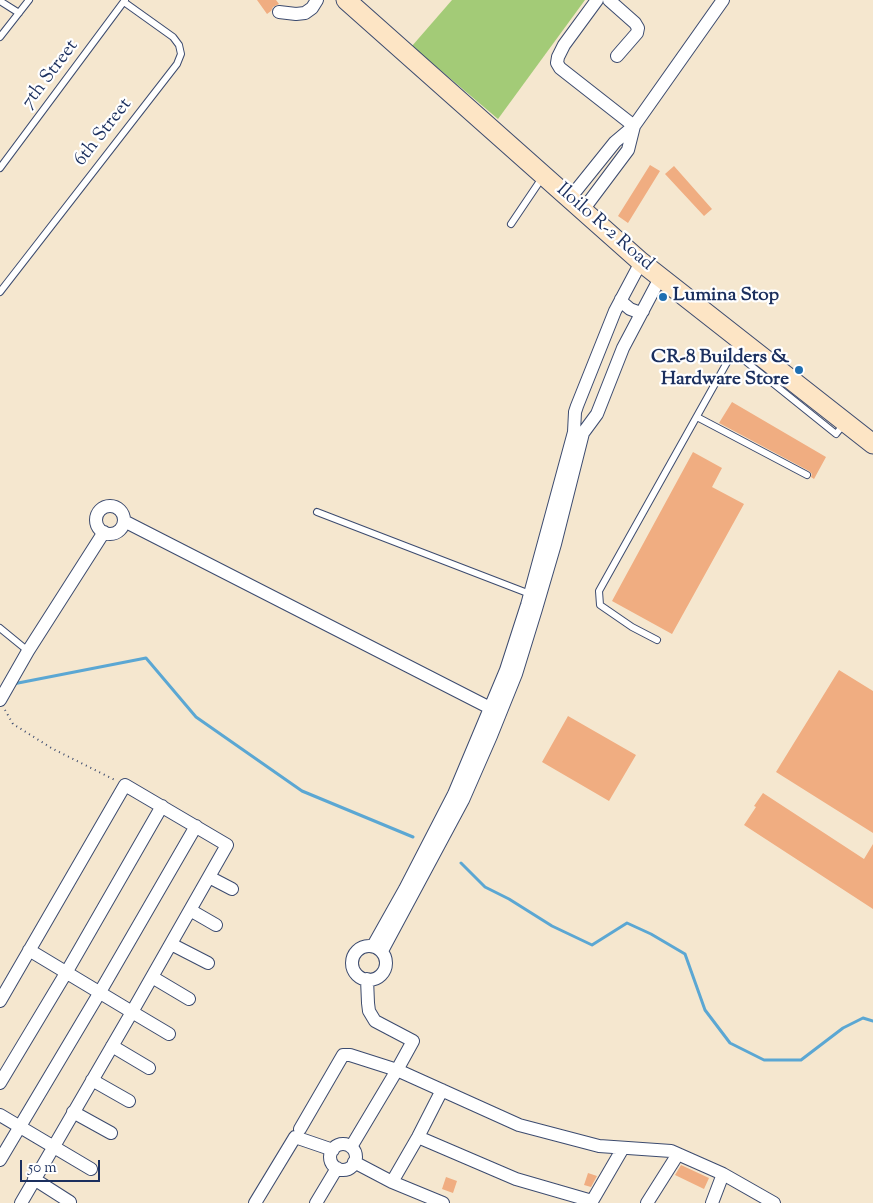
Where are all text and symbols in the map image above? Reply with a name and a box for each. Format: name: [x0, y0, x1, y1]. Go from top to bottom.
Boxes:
street label: 7th Street: [18, 36, 84, 114]
street label: 6th Street: [70, 94, 138, 172]
street label: Iloilo R-2 Road: [551, 179, 657, 277]
place label: Lumina Stop: [673, 286, 779, 308]
marker: Lumina Stop: [657, 291, 669, 303]
place label: CR-8 Builders & Hardware Store: [651, 348, 789, 392]
marker: CR-8 Builders & Hardware Store: [793, 364, 805, 376]
scale bar: [22, 1150, 102, 1182]
text: 50 m: [28, 1158, 57, 1179]

